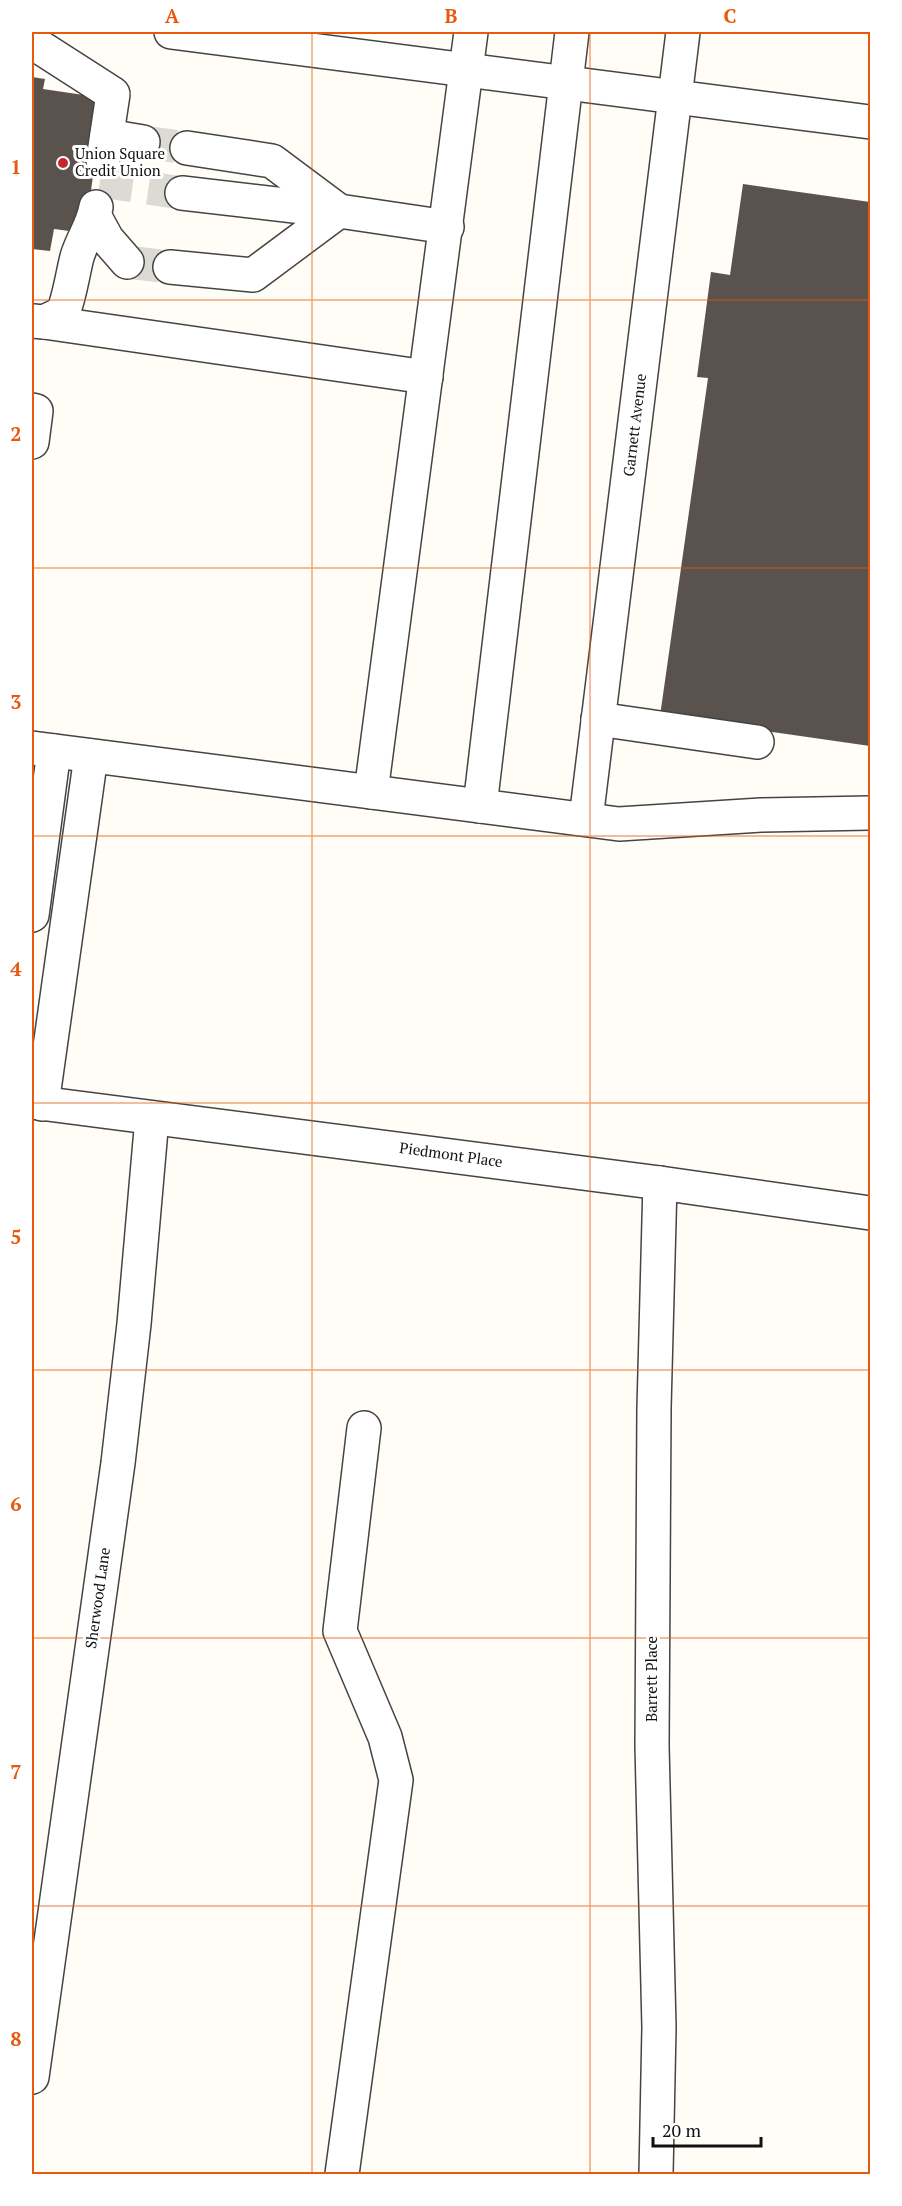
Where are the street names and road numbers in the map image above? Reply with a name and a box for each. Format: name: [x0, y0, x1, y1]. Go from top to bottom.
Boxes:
street label: Garnett Avenue: [618, 372, 650, 478]
street label: Piedmont Place: [398, 1137, 504, 1171]
street label: Sherwood Lane: [80, 1546, 114, 1650]
street label: Barrett Place: [641, 1636, 661, 1722]

